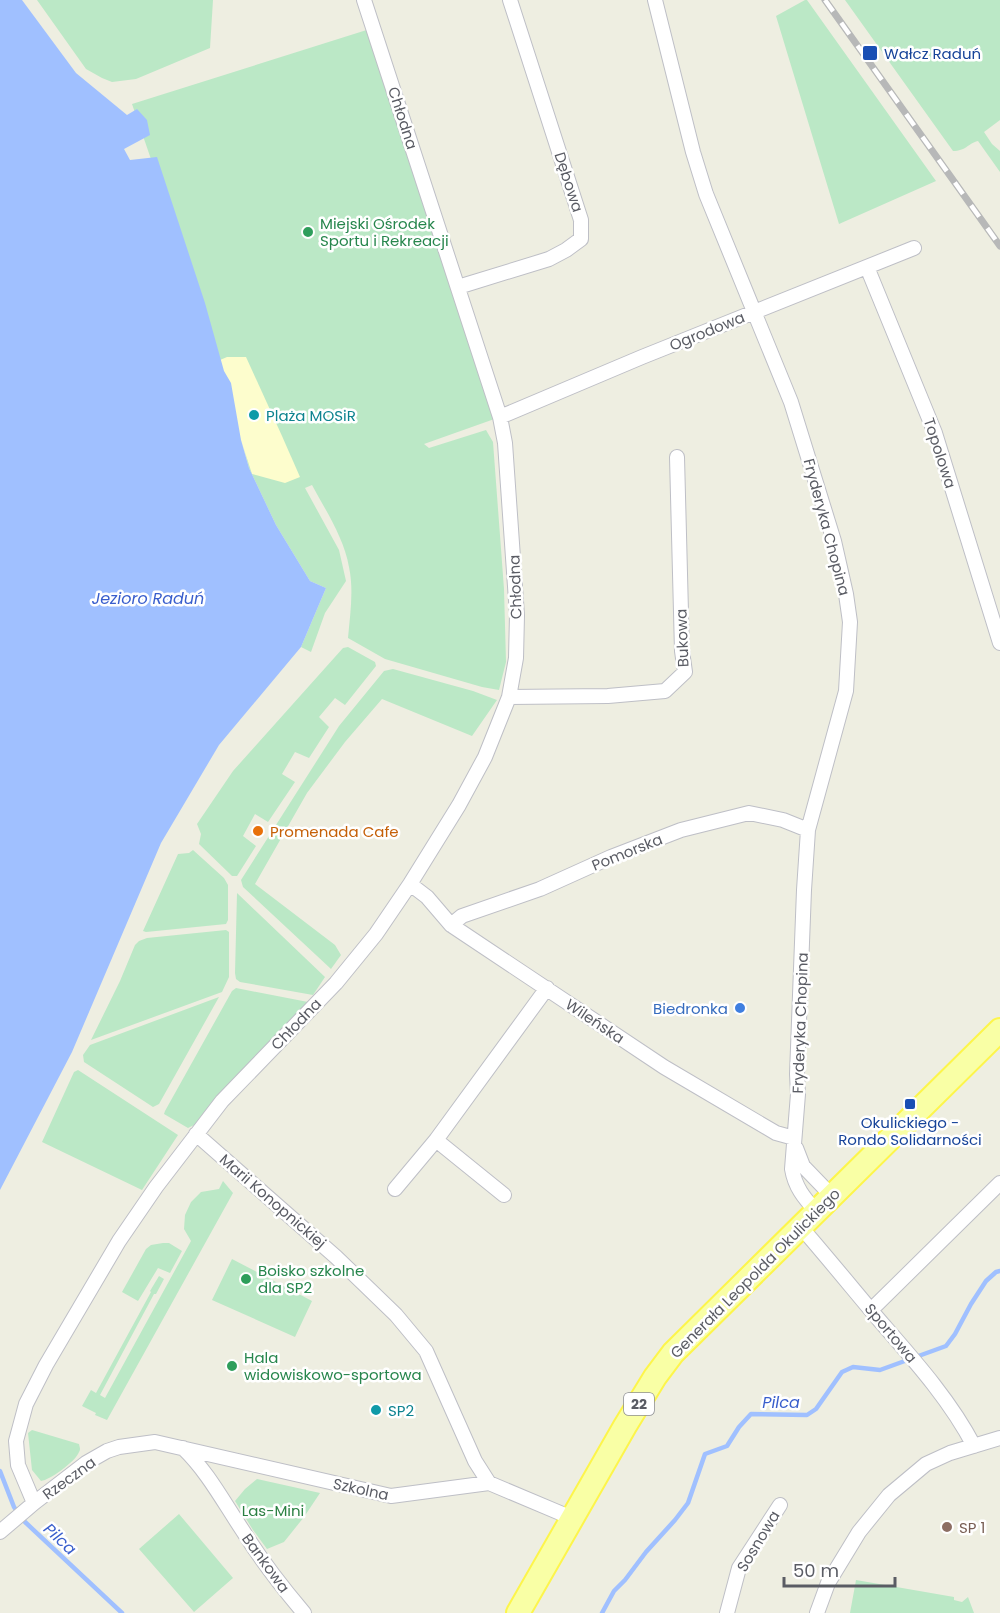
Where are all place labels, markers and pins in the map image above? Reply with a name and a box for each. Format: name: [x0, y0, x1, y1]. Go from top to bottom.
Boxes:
place label: Wałcz Raduń: [884, 43, 981, 64]
marker: Wałcz Raduń: [861, 44, 879, 62]
place label: Miejski Ośrodek Sportu i Rekreacji: [320, 213, 449, 251]
marker: Miejski Ośrodek Sportu i Rekreacji: [301, 225, 315, 239]
place label: Plaża MOSiR: [266, 405, 356, 426]
marker: Plaża MOSiR: [247, 408, 261, 422]
place label: Promenada Cafe: [270, 821, 399, 842]
marker: Promenada Cafe: [251, 824, 265, 838]
place label: Biedronka: [653, 998, 728, 1019]
marker: Biedronka: [733, 1001, 747, 1015]
marker: Okulickiego - Rondo Solidarności: [903, 1097, 917, 1111]
place label: Okulickiego - Rondo Solidarności: [838, 1112, 982, 1150]
place label: Boisko szkolne dla SP2: [258, 1260, 364, 1298]
marker: Boisko szkolne dla SP2: [239, 1272, 253, 1286]
place label: Hala widowiskowo-sportowa: [244, 1347, 422, 1385]
marker: Hala widowiskowo-sportowa: [225, 1359, 239, 1373]
place label: SP2: [388, 1400, 414, 1421]
marker: SP2: [369, 1403, 383, 1417]
place label: SP 1: [959, 1517, 985, 1538]
marker: SP 1: [940, 1520, 954, 1534]

